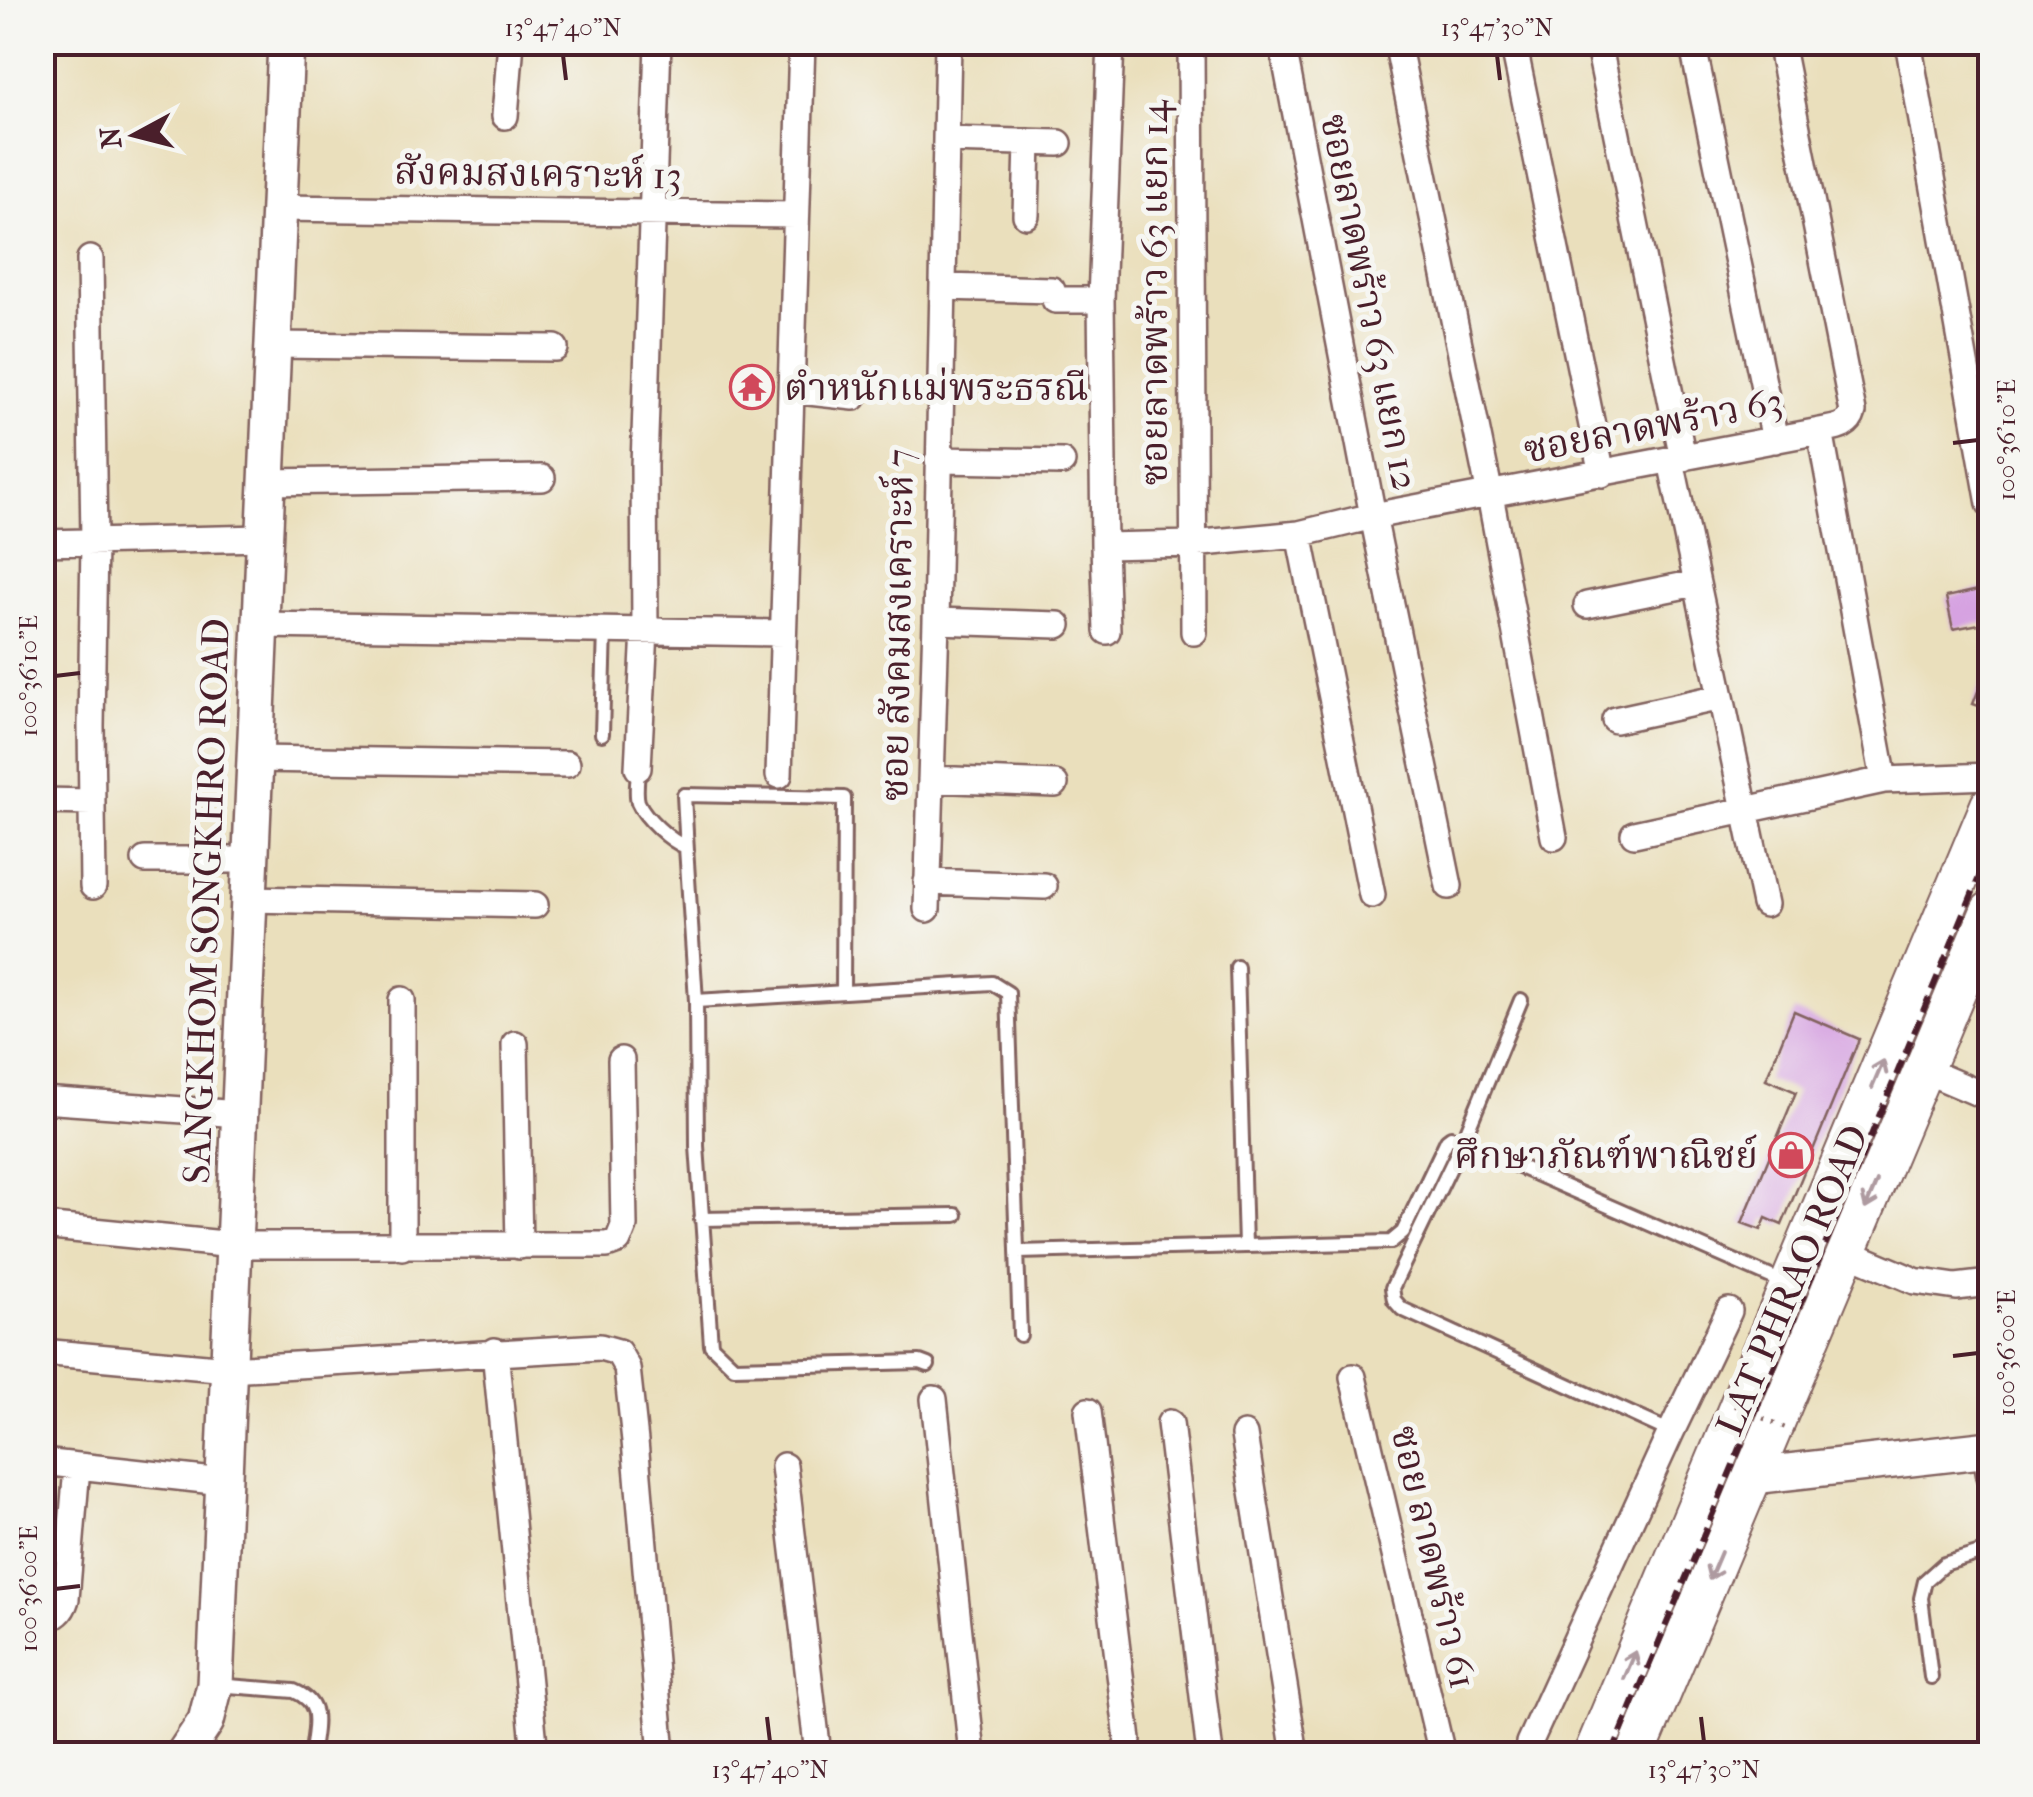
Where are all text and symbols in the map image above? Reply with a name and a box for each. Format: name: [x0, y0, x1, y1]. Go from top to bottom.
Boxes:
text: 13°47'40"N: [504, 13, 622, 42]
text: 13°47'30"N: [1441, 13, 1553, 42]
north arrow: [85, 85, 185, 185]
street label: ซอยลาดพร้าว 63 แยก 14: [1132, 99, 1177, 486]
street label: ซอยลาดพร้าว 63 แยก 12: [1311, 110, 1428, 494]
text: N: [93, 125, 128, 151]
street label: สังคมสงเคราะห์ 13: [394, 148, 682, 199]
temple icon: ตำหนักแม่พระธรณี: [729, 364, 775, 410]
place label: ตำหนักแม่พระธรณี: [784, 365, 1089, 410]
street label: ซอยลาดพร้าว 63: [1520, 378, 1786, 473]
text: 100°36'10"E: [1992, 379, 2021, 501]
street label: ซอย สังคมสงเคราะห์ 7: [872, 448, 923, 802]
text: 100°36'10"E: [14, 615, 43, 737]
street label: SANGKHOM SONGKHRO ROAD: [174, 618, 239, 1184]
one-way arrow: [1870, 1060, 1888, 1090]
street label: LAT PHRAO ROAD: [1707, 1118, 1878, 1442]
shop icon: ศึกษาภัณฑ์พาณิชย์: [1768, 1132, 1814, 1178]
place label: ศึกษาภัณฑ์พาณิชย์: [1454, 1133, 1758, 1178]
one-way arrow: [1861, 1179, 1879, 1210]
text: 100°36'00"E: [1992, 1289, 2021, 1417]
street label: ซอย ลาดพร้าว 61: [1381, 1421, 1486, 1693]
text: 100°36'00"E: [14, 1525, 43, 1653]
one-way arrow: [1705, 1551, 1723, 1581]
one-way arrow: [1623, 1650, 1641, 1681]
text: 13°47'40"N: [711, 1755, 829, 1784]
text: 13°47'30"N: [1648, 1755, 1760, 1784]

